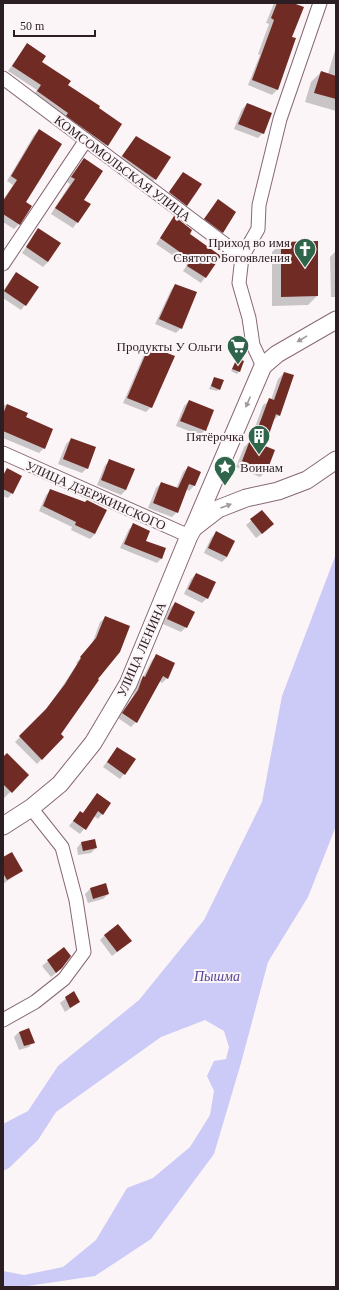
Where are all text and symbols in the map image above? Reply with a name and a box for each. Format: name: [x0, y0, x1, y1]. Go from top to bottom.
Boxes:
scale bar: [14, 12, 95, 38]
text: 50 m: [20, 19, 45, 33]
street label: КОМСОМОЛЬСКАЯ УЛИЦА: [52, 112, 194, 225]
place label: Приход во имя Святого Богоявления: [173, 235, 290, 265]
church icon: Приход во имя Святого Богоявления: [292, 236, 318, 269]
supermarket icon: Продукты У Ольги: [225, 333, 251, 366]
one-way arrow: [297, 335, 307, 343]
place label: Продукты У Ольги: [117, 339, 222, 354]
one-way arrow: [244, 396, 250, 408]
building icon: Пятёрочка: [246, 423, 272, 456]
place label: Пятёрочка: [186, 429, 244, 444]
place icon: Воинам: [212, 454, 238, 487]
street label: УЛИЦА ДЗЕРЖИНСКОГО: [23, 458, 168, 533]
place label: Воинам: [240, 460, 283, 475]
one-way arrow: [221, 502, 233, 508]
street label: УЛИЦА ЛЕНИНА: [114, 599, 169, 699]
water label: Пышма: [193, 969, 240, 984]

